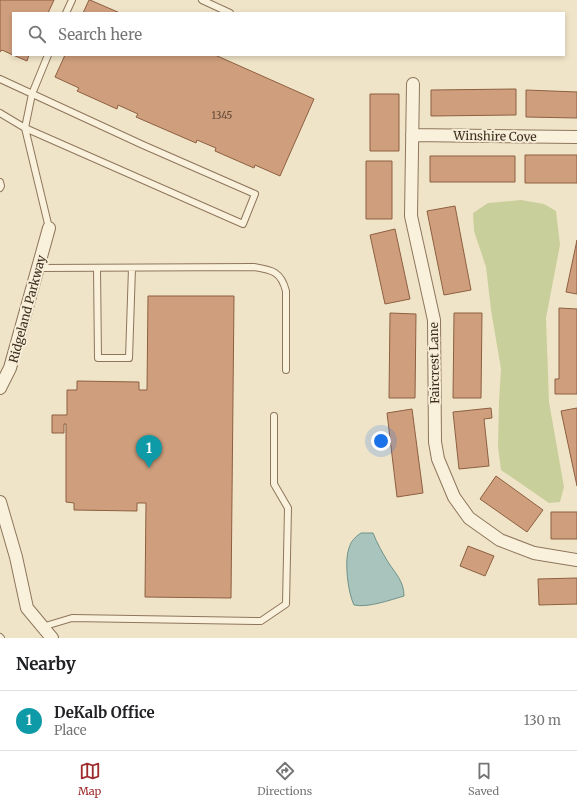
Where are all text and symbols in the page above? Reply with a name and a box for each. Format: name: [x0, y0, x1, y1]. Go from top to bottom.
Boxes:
search box: [12, 12, 565, 56]
icon: search: [26, 23, 48, 45]
text: Search here: [58, 25, 142, 44]
house number: 1345: [212, 109, 233, 122]
street label: Winshire Cove: [452, 128, 537, 144]
street label: Ridgeland Parkway: [5, 253, 49, 365]
street label: Faircrest Lane: [426, 322, 442, 404]
your location: [371, 431, 391, 451]
pin: 1: [136, 435, 162, 468]
text: Nearby: [16, 653, 76, 675]
text: DeKalb Office: [54, 703, 155, 722]
text: 1: [26, 712, 32, 729]
text: 130 m: [524, 712, 561, 729]
text: Place: [54, 722, 87, 739]
tab: Map: [78, 760, 101, 798]
tab: Directions: [257, 760, 312, 798]
tab: Saved: [468, 760, 499, 798]

